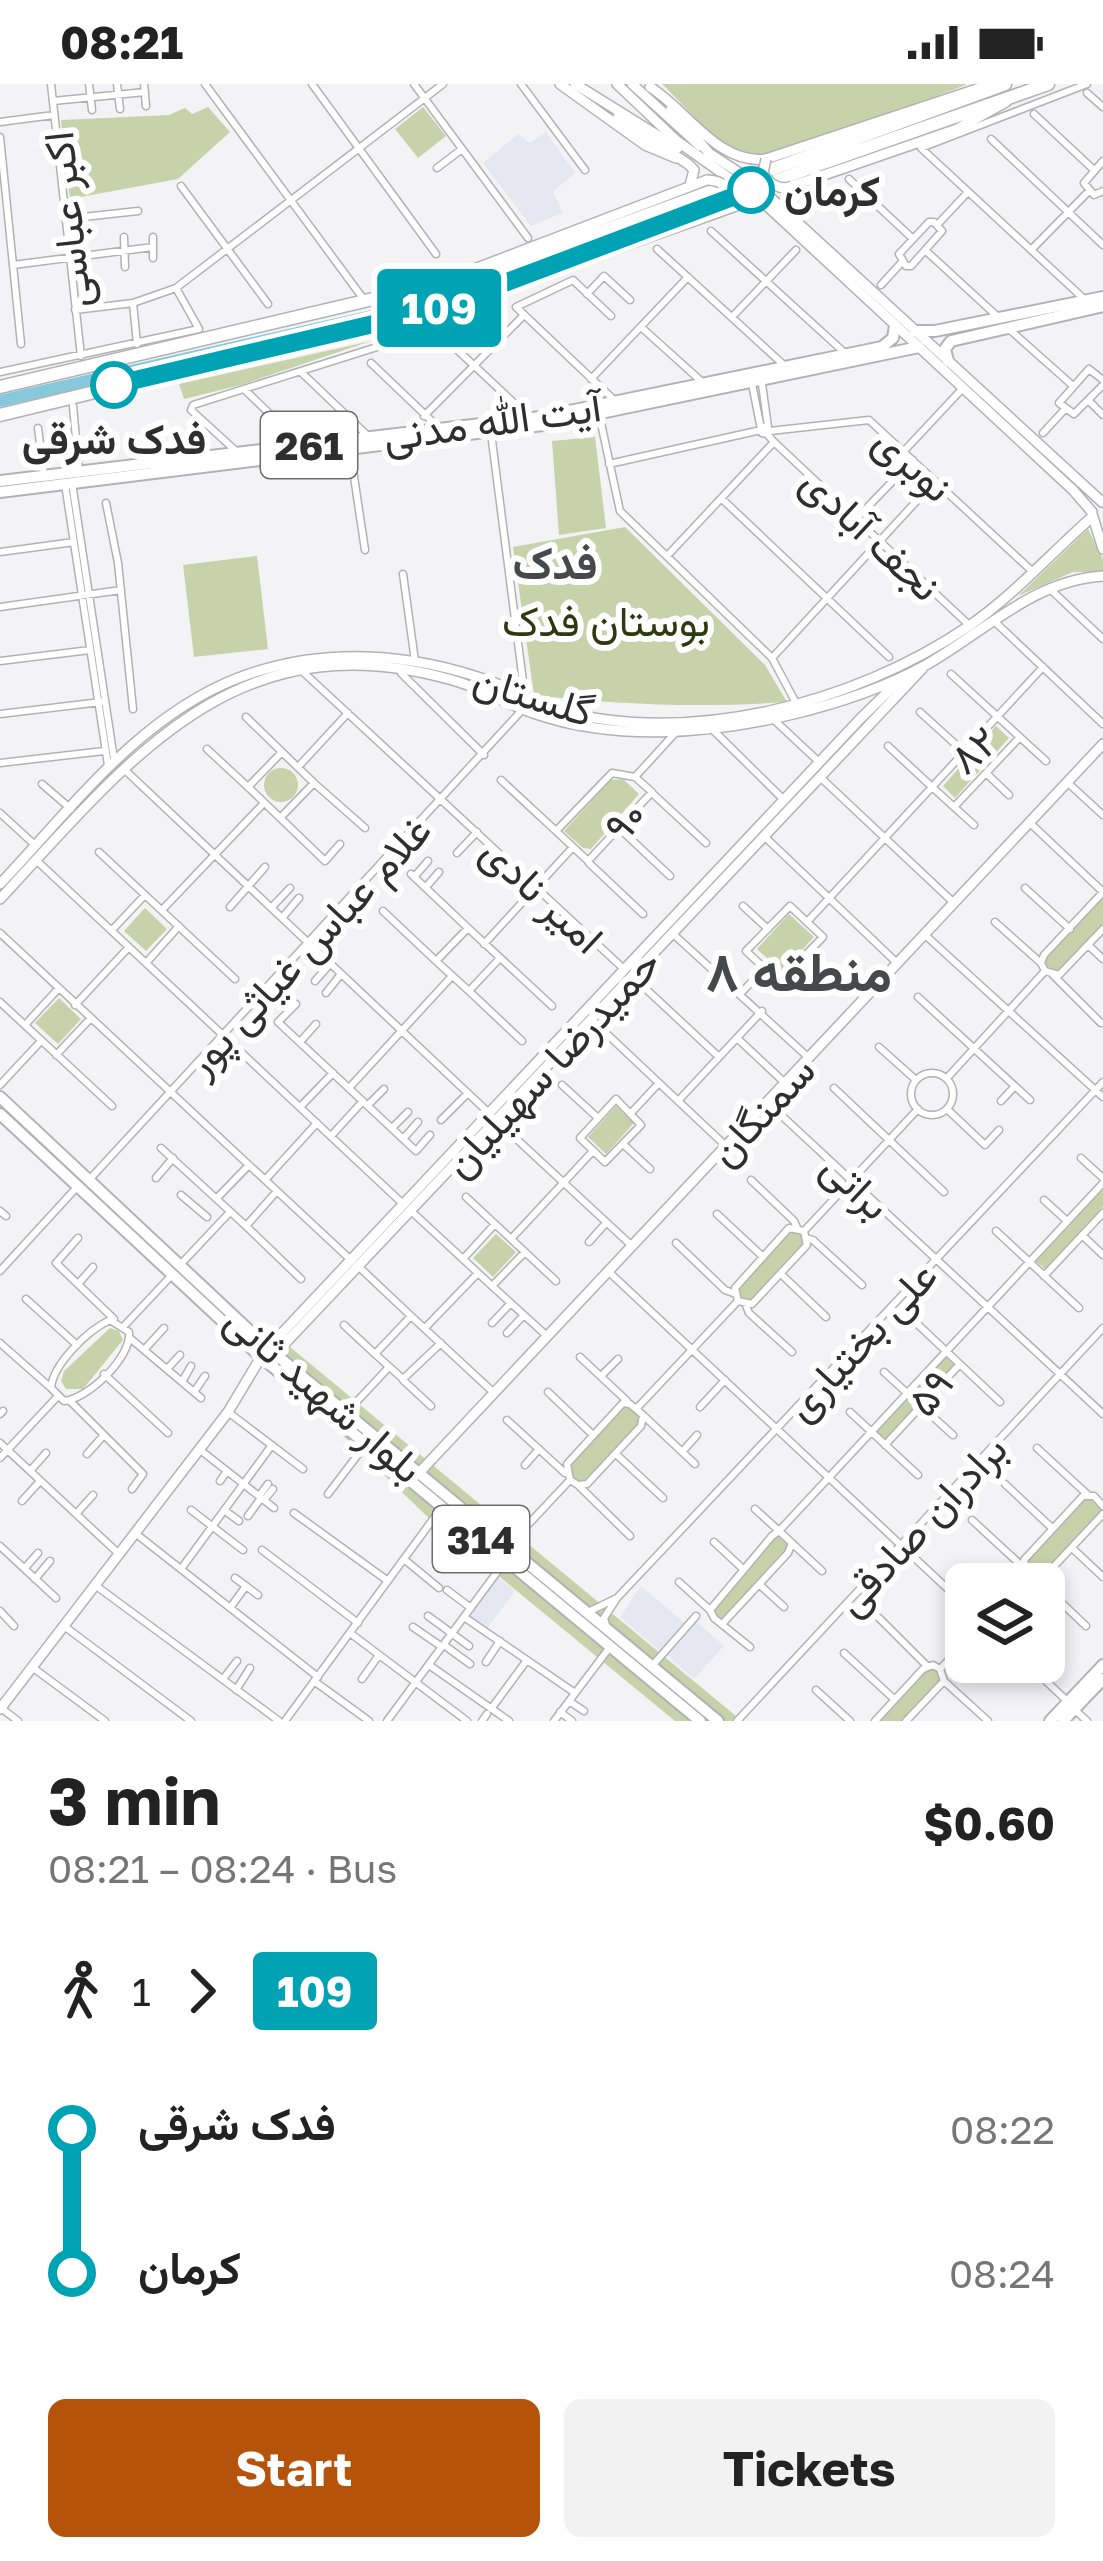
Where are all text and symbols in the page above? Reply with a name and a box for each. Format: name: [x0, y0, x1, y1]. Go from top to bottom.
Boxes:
text: 08:21: [60, 15, 183, 69]
street label: اکبر عباسی: [32, 129, 103, 311]
place label: کرمان: [784, 165, 880, 218]
marker: کرمان: [729, 168, 773, 212]
line badge: 109: [370, 269, 508, 347]
text: 109: [401, 283, 477, 333]
marker: فدک شرقی: [92, 363, 136, 407]
street label: آیت الله مدنی: [380, 380, 608, 462]
road number: 261: [261, 412, 357, 478]
place label: فدک شرقی: [22, 413, 206, 466]
street label: نوبری: [862, 415, 964, 514]
street label: نجف آبادی: [790, 456, 952, 612]
district label: فدک: [512, 535, 598, 589]
park label: بوستان فدک: [502, 595, 710, 647]
street label: گلستان: [468, 652, 600, 736]
street label: ۸۲: [939, 715, 1007, 783]
street label: ۹۰: [593, 789, 655, 851]
street label: غلام عباس غیاثی ‌پور: [173, 805, 444, 1090]
street label: امیر نادی: [470, 825, 614, 965]
street label: حمیدرضا سهیلیان: [432, 937, 672, 1189]
district label: منطقه ۸: [706, 938, 892, 1003]
street label: سمنگان: [698, 1045, 824, 1175]
street label: براتی: [810, 1141, 902, 1231]
street label: علی بختیاری: [774, 1250, 948, 1432]
street label: بلوار شهید ثانی: [214, 1294, 434, 1495]
street label: ۵۹: [895, 1359, 963, 1425]
street label: برادران صادقی: [824, 1423, 1018, 1627]
road number: 314: [433, 1506, 529, 1572]
map controls: [945, 1563, 1065, 1683]
button: layers: [945, 1563, 1065, 1683]
text: 3 min: [48, 1760, 221, 1840]
text: $0.60: [923, 1796, 1055, 1850]
text: 08:21 – 08:24 · Bus: [48, 1845, 397, 1892]
icon: walk: [48, 1958, 114, 2024]
icon: forward: [169, 1958, 235, 2024]
text: 109: [277, 1966, 353, 2016]
text: 1: [132, 1968, 151, 2015]
text: فدک شرقی: [138, 2096, 336, 2150]
text: 08:22: [950, 2106, 1055, 2153]
text: کرمان: [138, 2240, 241, 2294]
text: 08:24: [949, 2250, 1055, 2297]
button: Start: [48, 2399, 540, 2537]
button: Tickets: [564, 2399, 1055, 2537]

